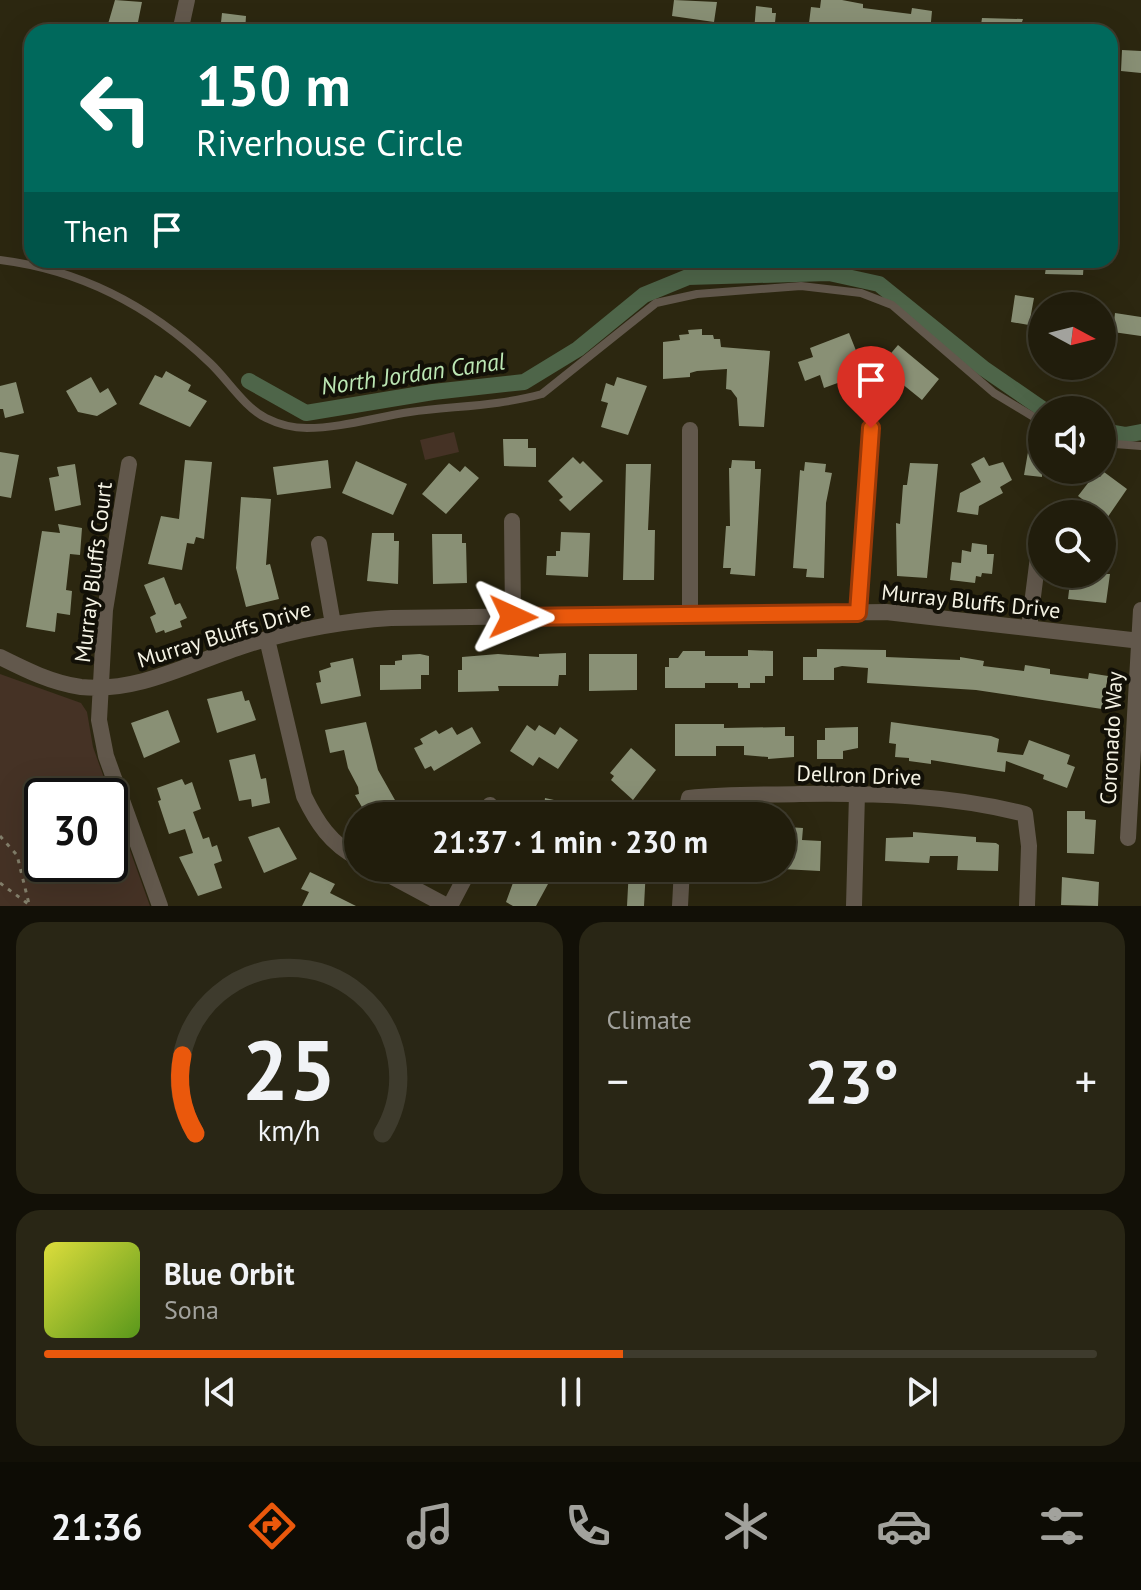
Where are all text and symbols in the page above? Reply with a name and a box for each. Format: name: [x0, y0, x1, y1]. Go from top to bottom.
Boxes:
text: 150 m: [196, 49, 351, 121]
icon: left: [64, 56, 168, 160]
text: Riverhouse Circle: [196, 119, 463, 166]
icon: arrive: [145, 208, 189, 252]
text: Then: [64, 211, 129, 250]
north arrow: [1028, 292, 1116, 380]
map controls: [1028, 292, 1116, 588]
water label: North Jordan Canal: [319, 345, 508, 402]
pin: [837, 346, 905, 428]
icon: arrive: [849, 358, 893, 402]
button: sound: [1028, 396, 1116, 484]
street label: Murray Bluffs Court: [68, 480, 118, 664]
button: search: [1028, 500, 1116, 588]
position arrow: [471, 575, 555, 659]
street label: Murray Bluffs Drive: [880, 578, 1062, 624]
street label: Murray Bluffs Drive: [134, 594, 314, 674]
street label: Coronado Way: [1094, 670, 1129, 805]
street label: Dellron Drive: [796, 759, 922, 791]
speed limit sign: 30: [24, 778, 128, 882]
text: 21:37 · 1 min · 230 m: [432, 822, 708, 861]
text: Climate: [607, 1003, 692, 1036]
text: 25: [242, 1015, 336, 1123]
text: 23°: [805, 1042, 899, 1120]
text: −: [607, 1052, 629, 1109]
text: +: [1075, 1052, 1097, 1109]
text: km/h: [258, 1112, 321, 1149]
text: Blue Orbit: [164, 1254, 294, 1293]
text: Sona: [164, 1293, 219, 1326]
icon: previous: [198, 1370, 242, 1414]
icon: pause: [549, 1370, 593, 1414]
icon: next: [900, 1370, 944, 1414]
icon: directions: [244, 1498, 300, 1554]
icon: music: [402, 1498, 458, 1554]
icon: phone: [560, 1498, 616, 1554]
icon: climate: [718, 1498, 774, 1554]
icon: car: [876, 1498, 932, 1554]
icon: filters: [1034, 1498, 1090, 1554]
text: 21:36: [51, 1503, 142, 1550]

